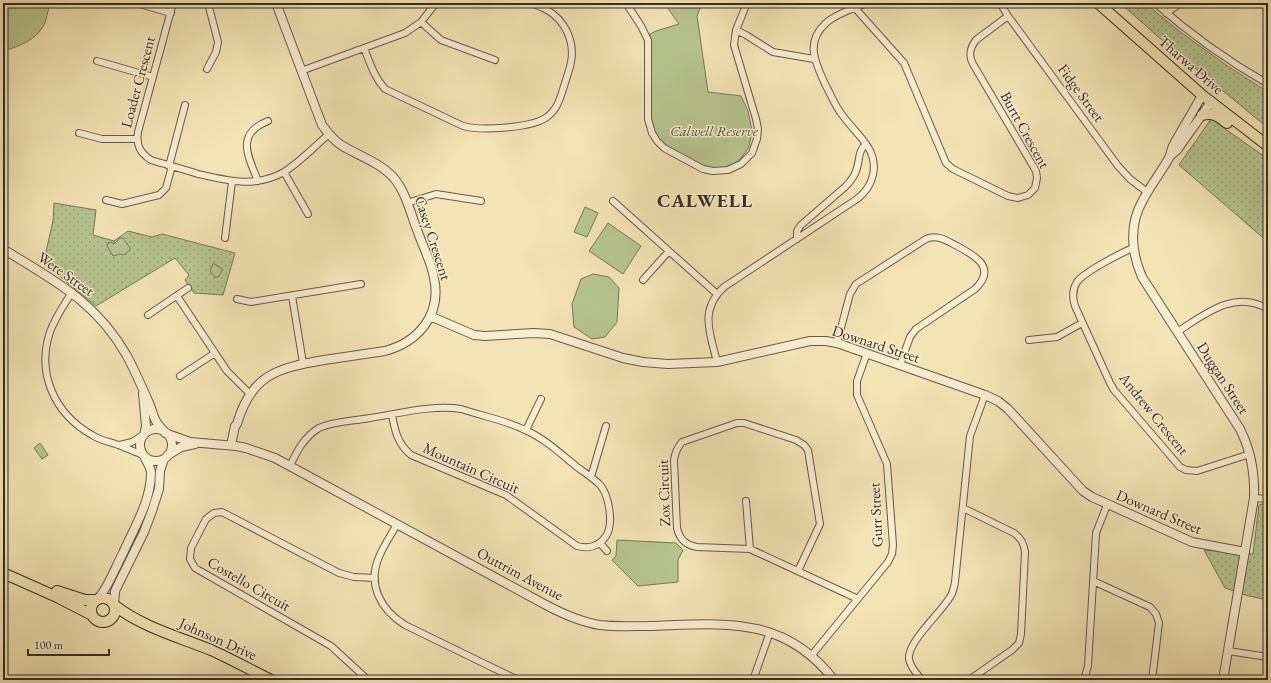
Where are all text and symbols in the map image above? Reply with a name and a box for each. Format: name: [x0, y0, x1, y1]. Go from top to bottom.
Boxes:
street label: Tharwa Drive: [1155, 31, 1228, 98]
street label: Loader Crescent: [116, 34, 159, 130]
street label: Fidge Street: [1054, 60, 1109, 126]
street label: Burtt Crescent: [997, 88, 1054, 172]
park label: Calwell Reserve: [670, 121, 759, 140]
district label: CALWELL: [657, 188, 753, 213]
street label: Casey Crescent: [411, 193, 456, 283]
street label: Were Street: [34, 247, 99, 300]
street label: Downard Street: [830, 320, 923, 367]
street label: Duggan Street: [1193, 338, 1254, 418]
street label: Andrew Crescent: [1115, 368, 1194, 459]
street label: Mountain Circuit: [420, 438, 523, 497]
street label: Zox Circuit: [653, 459, 674, 527]
street label: Gurr Street: [864, 482, 887, 548]
street label: Downard Street: [1113, 485, 1205, 538]
street label: Outtrim Avenue: [474, 543, 567, 604]
street label: Costello Circuit: [204, 552, 294, 615]
street label: Johnson Drive: [175, 612, 260, 664]
scale bar: [28, 631, 109, 657]
text: 100 m: [34, 637, 64, 653]

